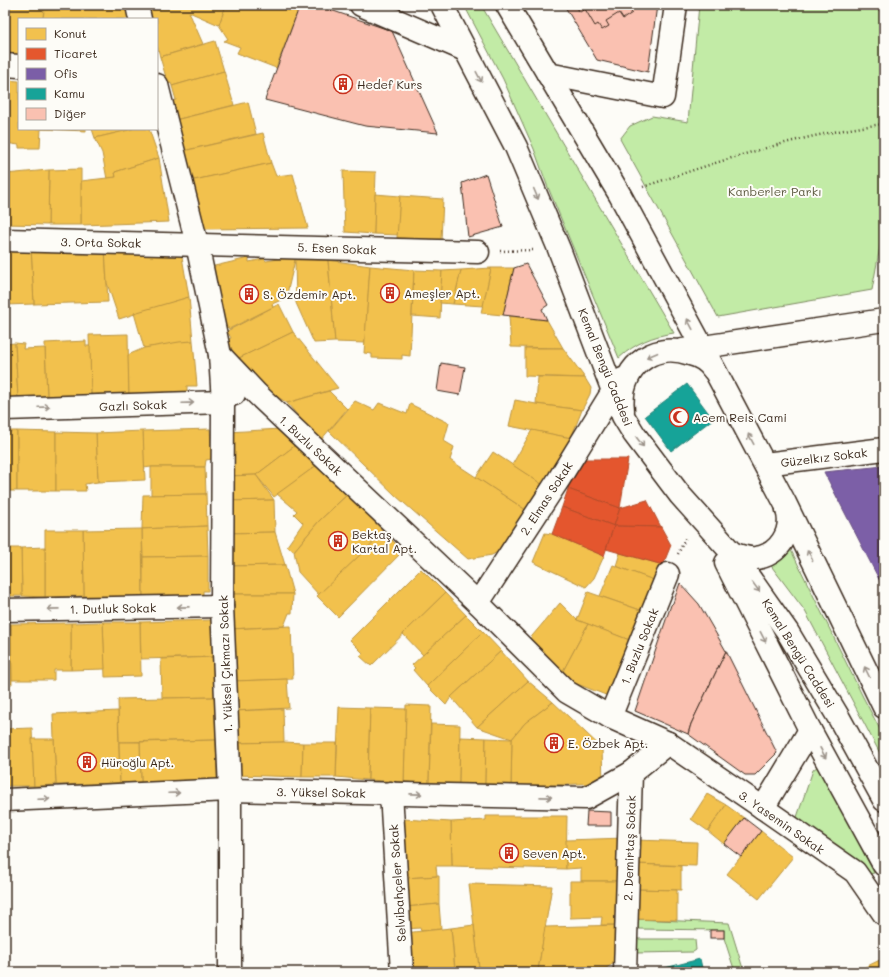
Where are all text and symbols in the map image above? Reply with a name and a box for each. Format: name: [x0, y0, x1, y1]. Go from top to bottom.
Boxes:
legend: [18, 18, 158, 130]
text: Konut: [54, 25, 87, 41]
text: Ticaret: [54, 45, 98, 61]
text: Ofis: [54, 65, 78, 81]
one-way arrow: [476, 71, 484, 83]
building icon: Hedef Kurs: [332, 73, 354, 95]
place label: Hedef Kurs: [357, 76, 422, 92]
text: Kamu: [54, 85, 85, 101]
text: Diğer: [54, 105, 86, 121]
park label: Kanberler Parkı: [728, 183, 822, 199]
one-way arrow: [533, 187, 540, 199]
street label: 3. Orta Sokak: [61, 233, 141, 251]
street label: 5. Esen Sokak: [297, 239, 377, 257]
building icon: Ameşler Apt.: [379, 282, 401, 304]
building icon: S. Özdemir Apt.: [238, 283, 260, 305]
place label: Ameşler Apt.: [404, 285, 480, 301]
place label: S. Özdemir Apt.: [263, 286, 356, 302]
street label: Kemal Bengü Caddesi: [575, 306, 637, 428]
one-way arrow: [686, 318, 693, 330]
one-way arrow: [646, 352, 658, 359]
street label: Gazlı Sokak: [99, 396, 167, 414]
one-way arrow: [181, 400, 194, 407]
one-way arrow: [37, 404, 50, 411]
mosque icon: Acem Reis Cami: [668, 406, 690, 428]
place label: Acem Reis Cami: [693, 409, 787, 425]
street label: 1. Buzlu Sokak: [276, 412, 346, 478]
one-way arrow: [747, 433, 755, 445]
one-way arrow: [636, 437, 644, 448]
street label: Güzelkız Sokak: [780, 444, 868, 470]
street label: 2. Elmas Sokak: [516, 458, 576, 538]
place label: Bektaş Kartal Apt.: [352, 526, 417, 556]
building icon: Bektaş Kartal Apt.: [327, 530, 349, 552]
one-way arrow: [806, 549, 813, 561]
one-way arrow: [752, 581, 760, 592]
street label: 1. Yüksel Çıkmazı Sokak: [215, 595, 235, 733]
street label: Kemal Bengü Caddesi: [759, 595, 839, 711]
street label: 1. Dutluk Sokak: [69, 599, 157, 617]
one-way arrow: [177, 603, 190, 611]
one-way arrow: [47, 605, 60, 613]
street label: 1. Buzlu Sokak: [616, 605, 662, 687]
one-way arrow: [760, 631, 767, 643]
one-way arrow: [862, 666, 870, 678]
building icon: E. Özbek Apt.: [543, 732, 565, 754]
place label: E. Özbek Apt.: [568, 735, 648, 751]
one-way arrow: [819, 747, 827, 759]
building icon: Hüroğlu Apt.: [76, 751, 98, 773]
place label: Hüroğlu Apt.: [101, 754, 174, 770]
street label: 3. Yüksel Sokak: [276, 783, 366, 801]
street label: 3. Yasemin Sokak: [736, 787, 828, 857]
one-way arrow: [167, 789, 180, 797]
one-way arrow: [409, 790, 422, 798]
one-way arrow: [539, 793, 552, 801]
one-way arrow: [37, 795, 50, 802]
street label: 2. Demirtaş Sokak: [619, 795, 639, 901]
street label: Selvibahçeler Sokak: [385, 824, 409, 942]
building icon: Seven Apt.: [498, 842, 520, 864]
place label: Seven Apt.: [523, 845, 586, 861]

